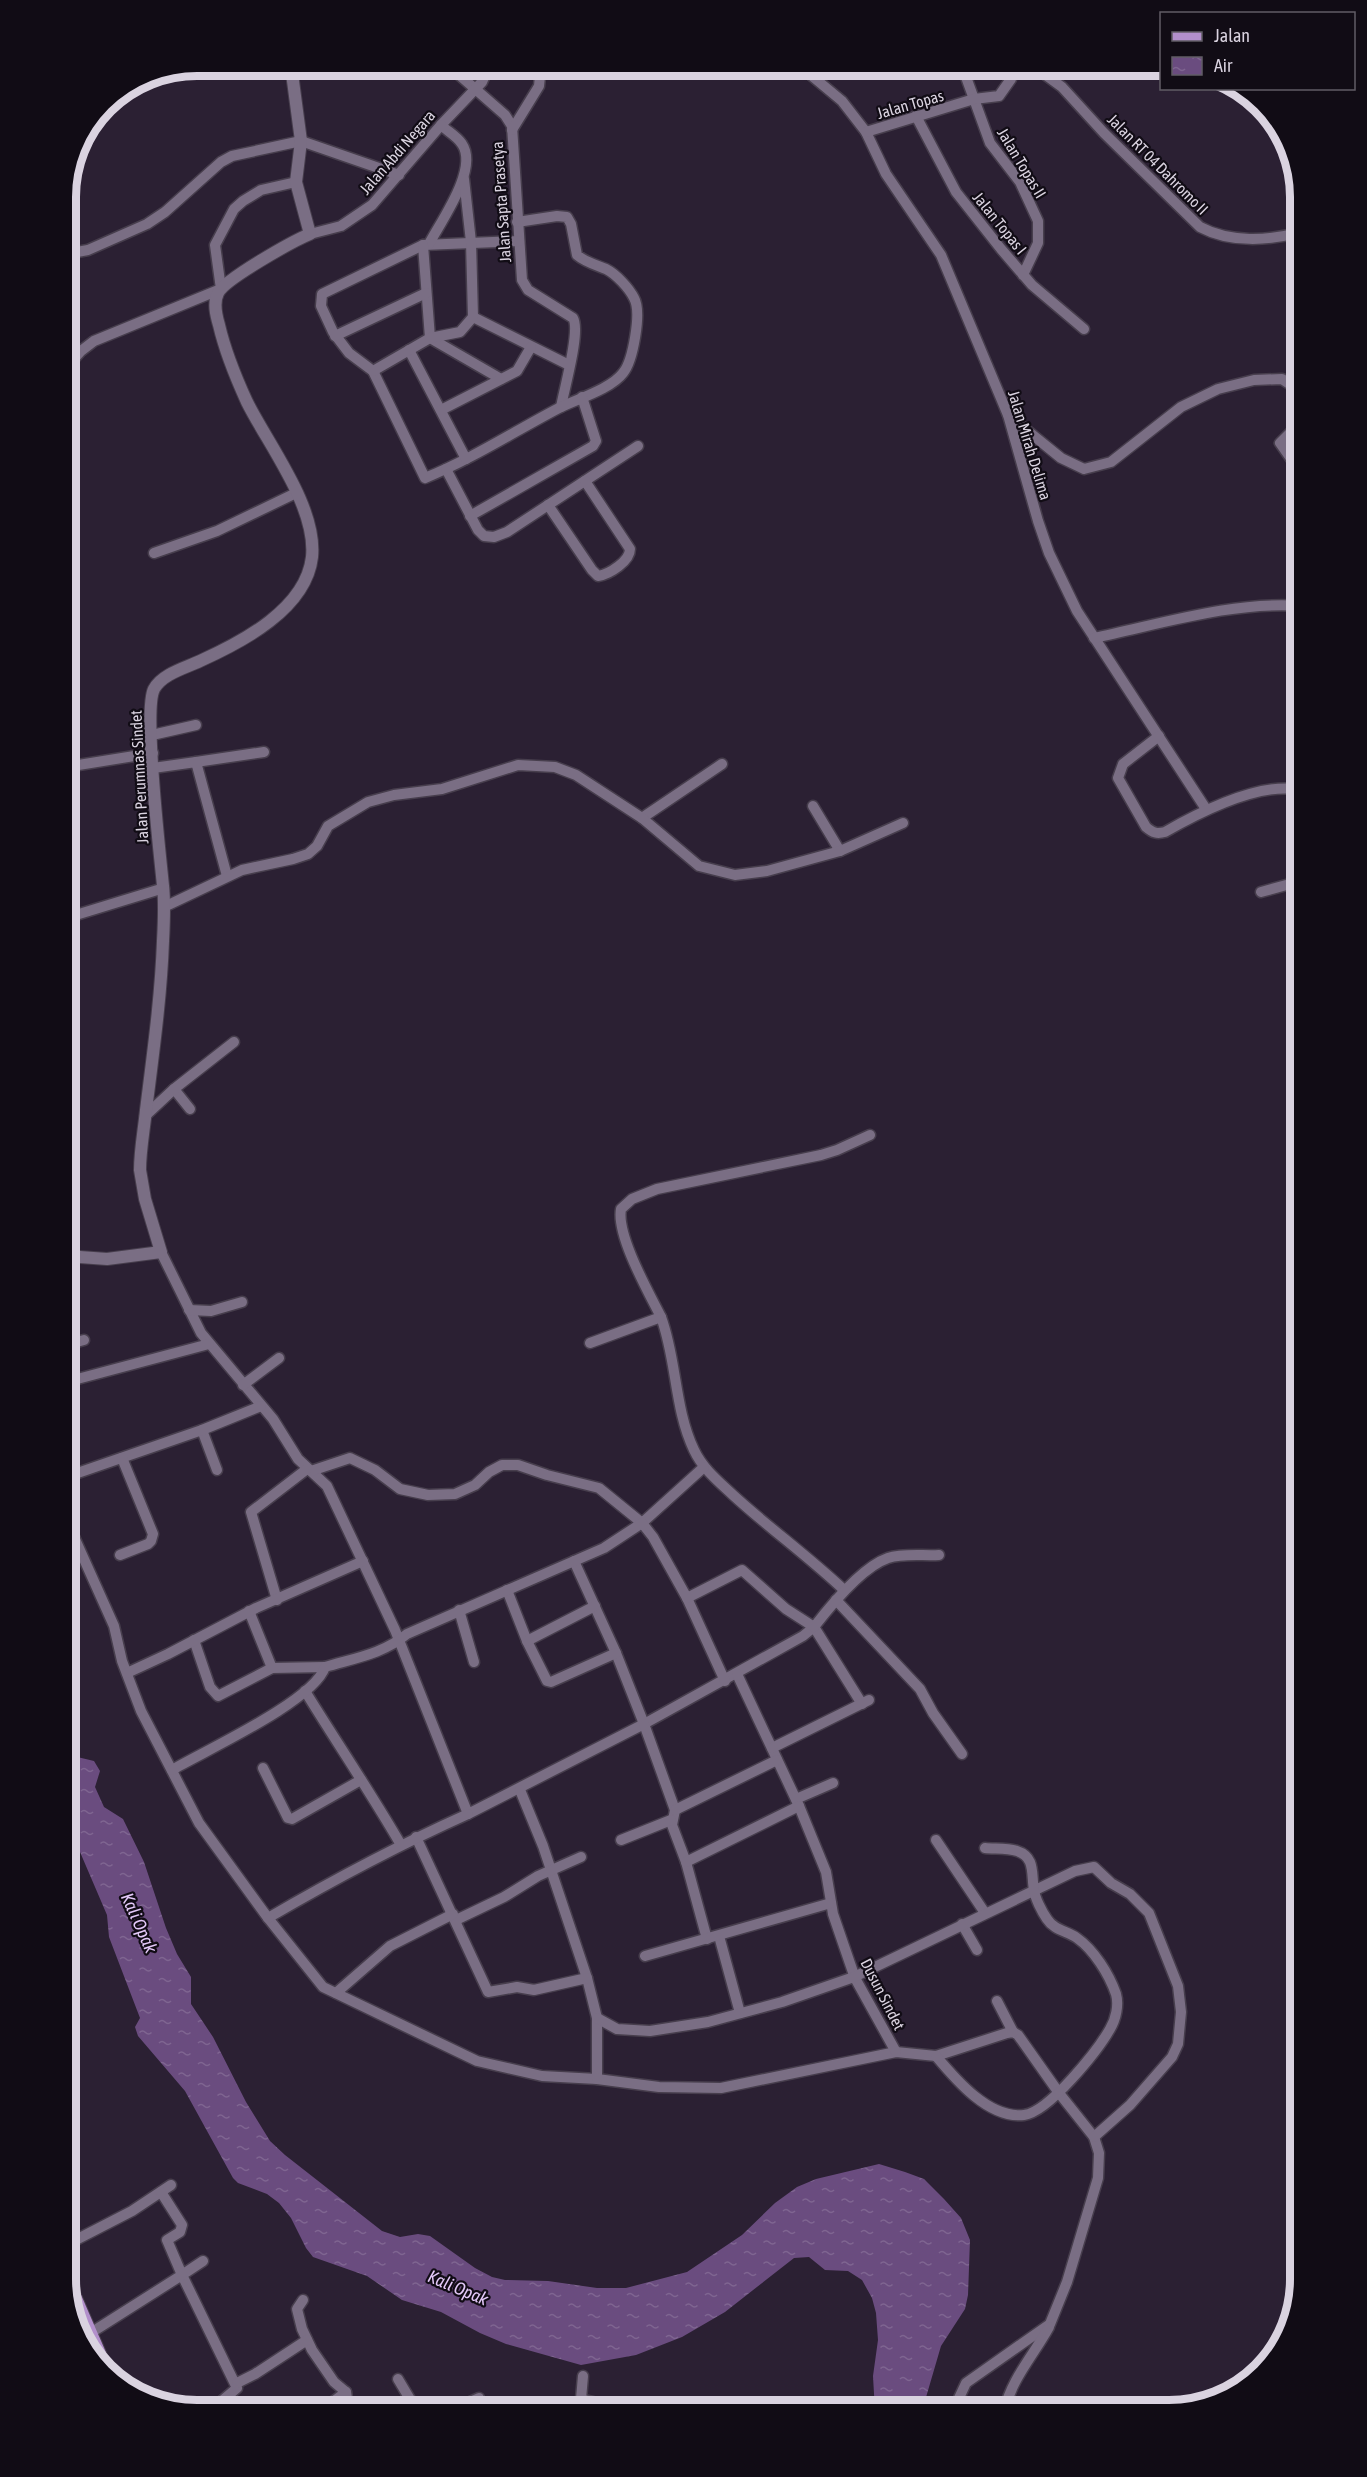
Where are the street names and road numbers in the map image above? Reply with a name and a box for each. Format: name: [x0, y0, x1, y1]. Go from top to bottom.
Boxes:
street label: Jalan Topas: [875, 86, 946, 123]
street label: Jalan Abdi Negara: [356, 106, 439, 198]
street label: Jalan RT 04 Dahromo II: [1104, 110, 1212, 218]
street label: Jalan Topas II: [993, 125, 1050, 202]
street label: Jalan Sapta Prasetya: [488, 141, 515, 263]
street label: Jalan Topas I: [969, 188, 1031, 258]
street label: Jalan Mirah Delima: [1005, 388, 1055, 502]
street label: Jalan Perumnas Sindet: [126, 709, 151, 844]
street label: Dusun Sindet: [857, 1955, 909, 2033]

